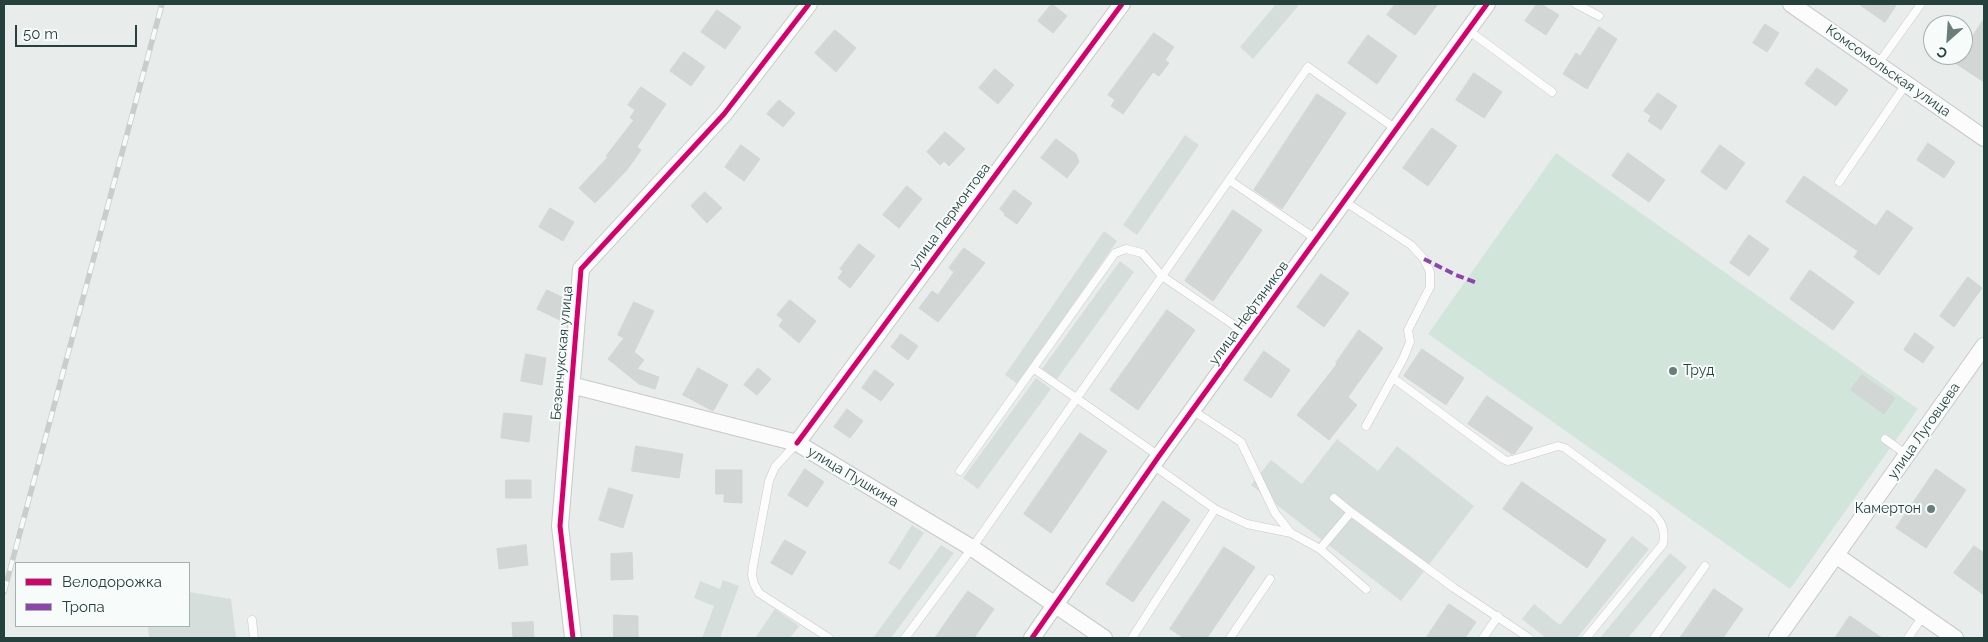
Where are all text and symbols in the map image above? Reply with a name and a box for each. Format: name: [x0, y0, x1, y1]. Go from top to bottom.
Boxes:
scale bar: [18, 15, 140, 47]
north arrow: [1923, 15, 1973, 65]
street label: Комсомольская улица: [1822, 22, 1954, 120]
text: 50 m: [23, 25, 58, 43]
text: С: [1934, 43, 1950, 62]
street label: улица Лермонтова: [906, 160, 994, 272]
street label: улица Нефтяников: [1206, 258, 1292, 368]
street label: Безенчукская улица: [548, 285, 576, 421]
place label: Труд: [1683, 363, 1714, 379]
marker: Труд: [1667, 365, 1679, 377]
street label: улица Луговцева: [1884, 380, 1964, 482]
street label: улица Пушкина: [804, 443, 902, 511]
place label: Камертон: [1855, 501, 1921, 517]
marker: Камертон: [1925, 503, 1937, 515]
legend: [15, 562, 190, 627]
text: Велодорожка: [62, 573, 162, 591]
text: Тропа: [62, 598, 105, 616]

